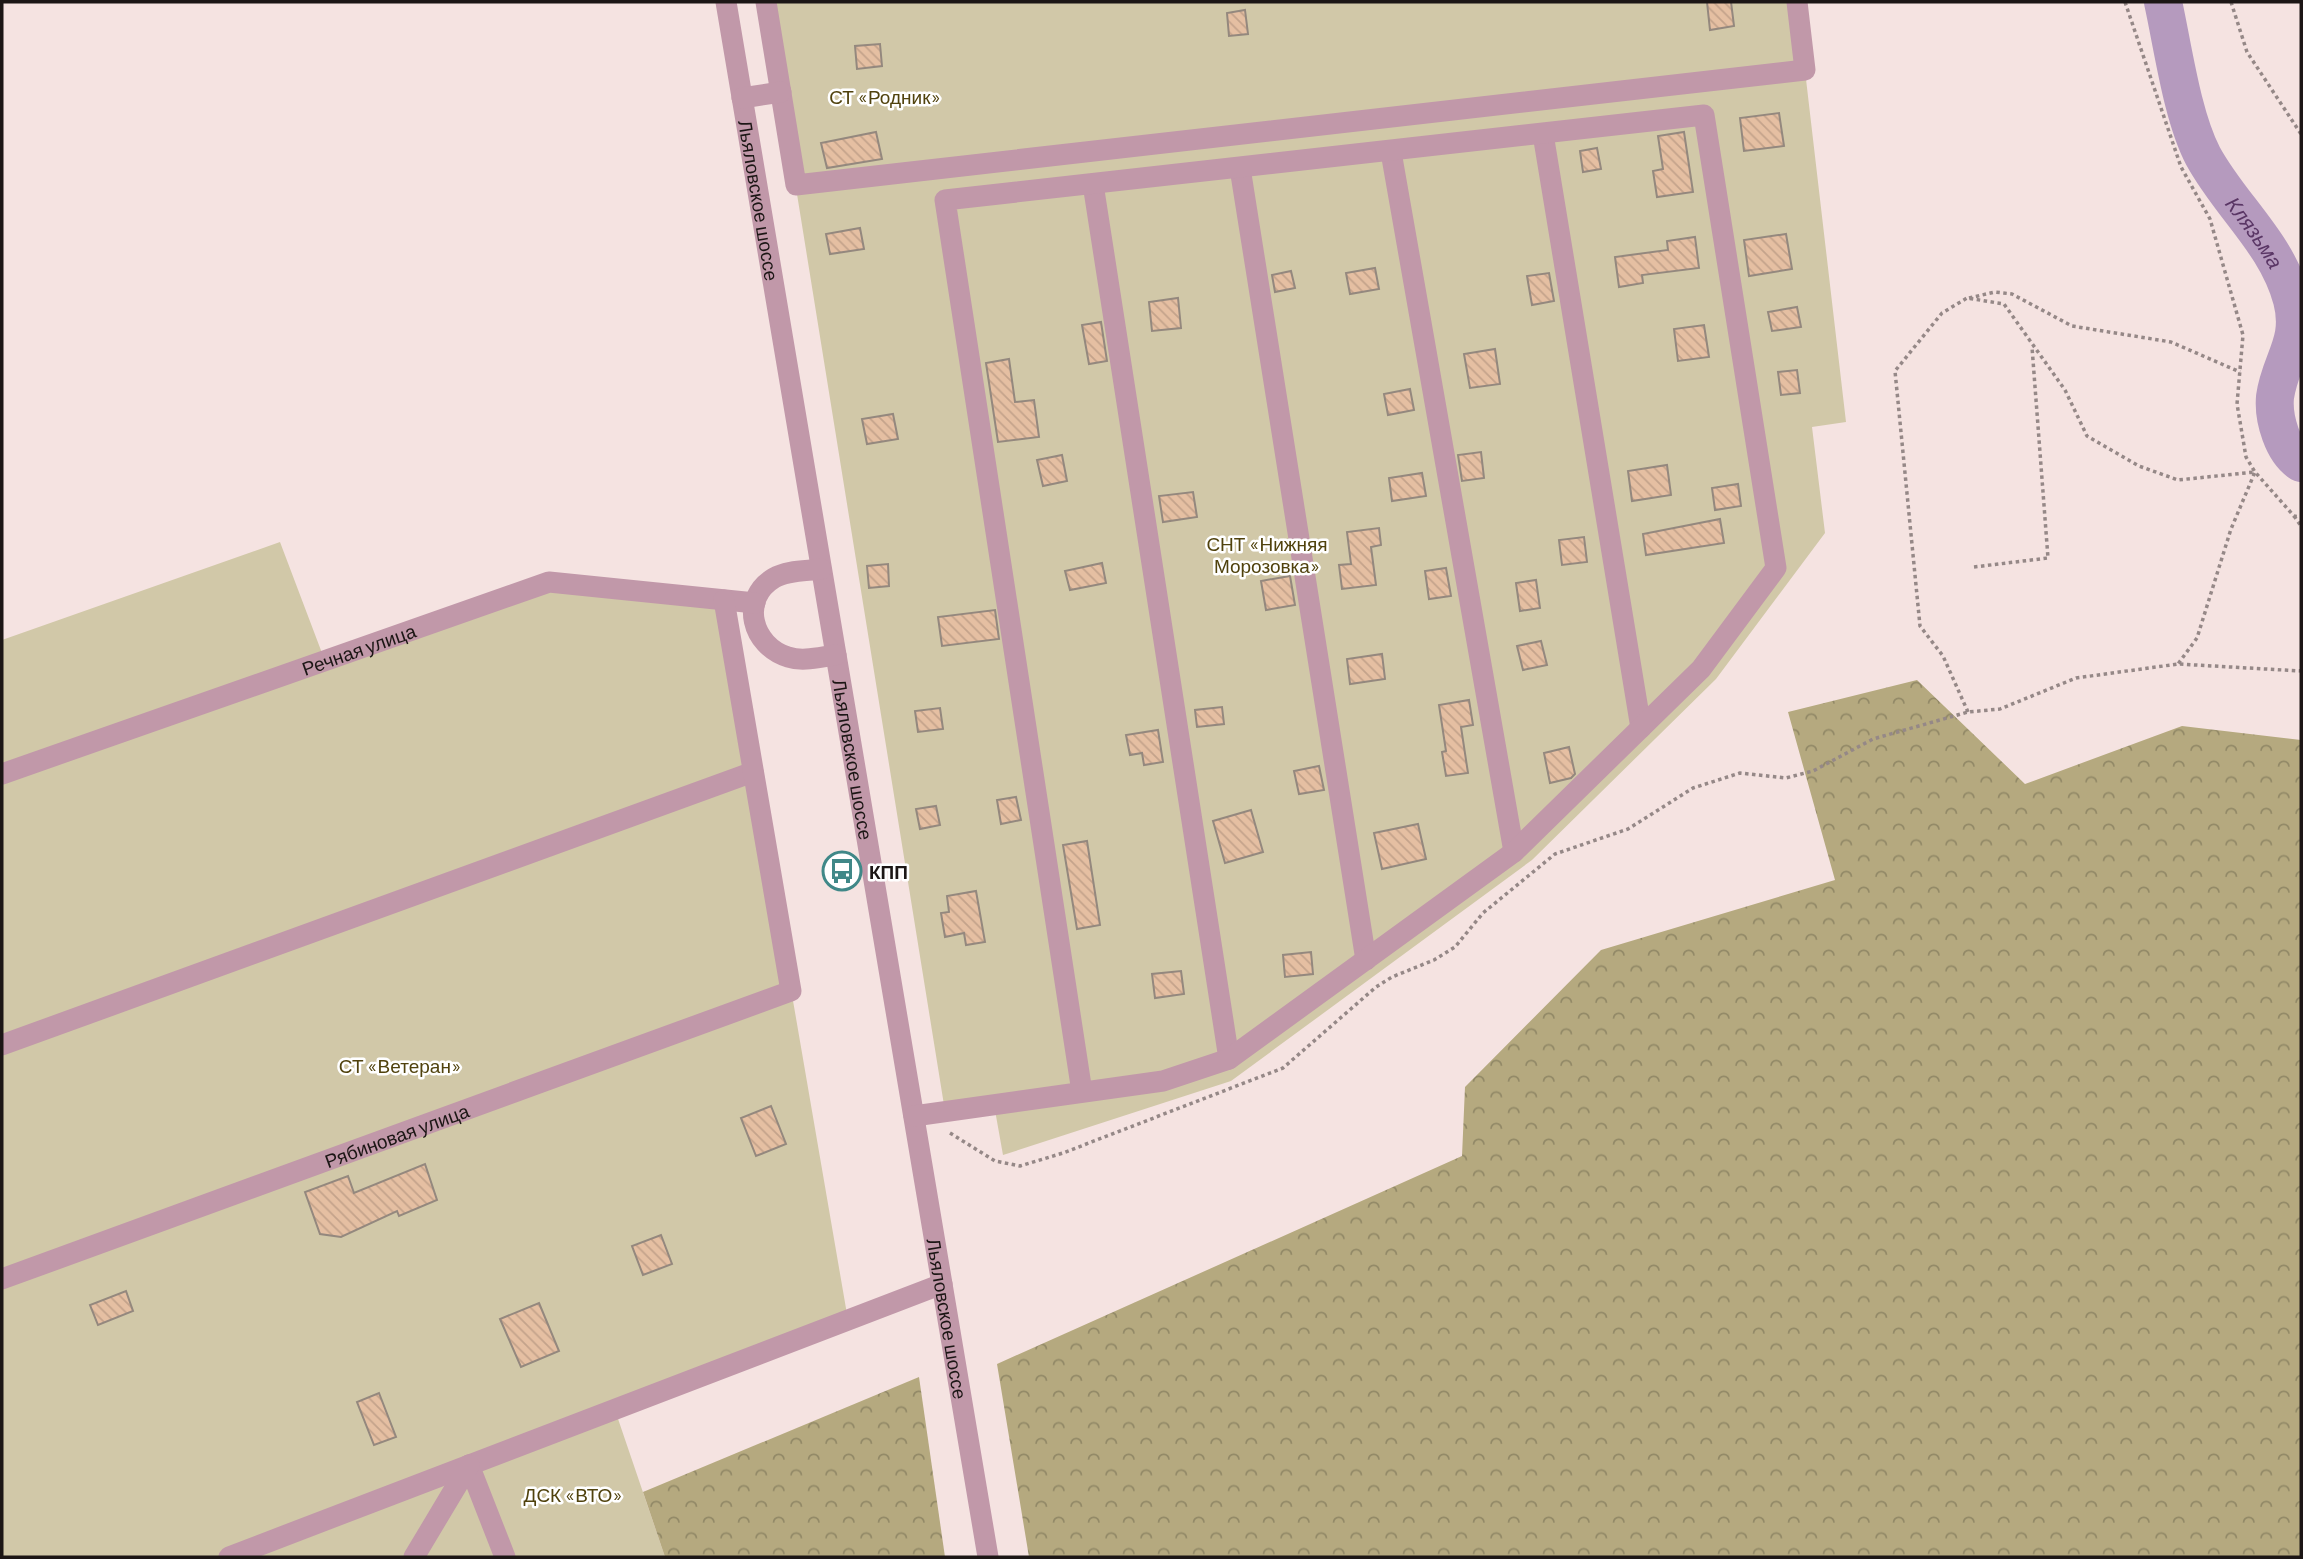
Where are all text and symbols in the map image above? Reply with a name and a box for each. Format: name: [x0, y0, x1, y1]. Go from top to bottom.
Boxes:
park label: СТ «Родник»: [829, 85, 941, 108]
street label: Льяловское шоссе: [735, 118, 784, 282]
water label: Клязьма: [2222, 191, 2290, 272]
park label: СНТ «Нижняя Морозовка»: [1206, 532, 1328, 577]
street label: Речная улица: [299, 618, 419, 679]
street label: Льяловское шоссе: [829, 677, 878, 842]
bus stop icon: КПП: [821, 850, 863, 892]
place label: КПП: [869, 860, 908, 883]
park label: СТ «Ветеран»: [339, 1054, 461, 1077]
street label: Рябиновая улица: [321, 1098, 472, 1172]
street label: Льяловское шоссе: [923, 1236, 973, 1401]
park label: ДСК «ВТО»: [524, 1483, 622, 1506]

